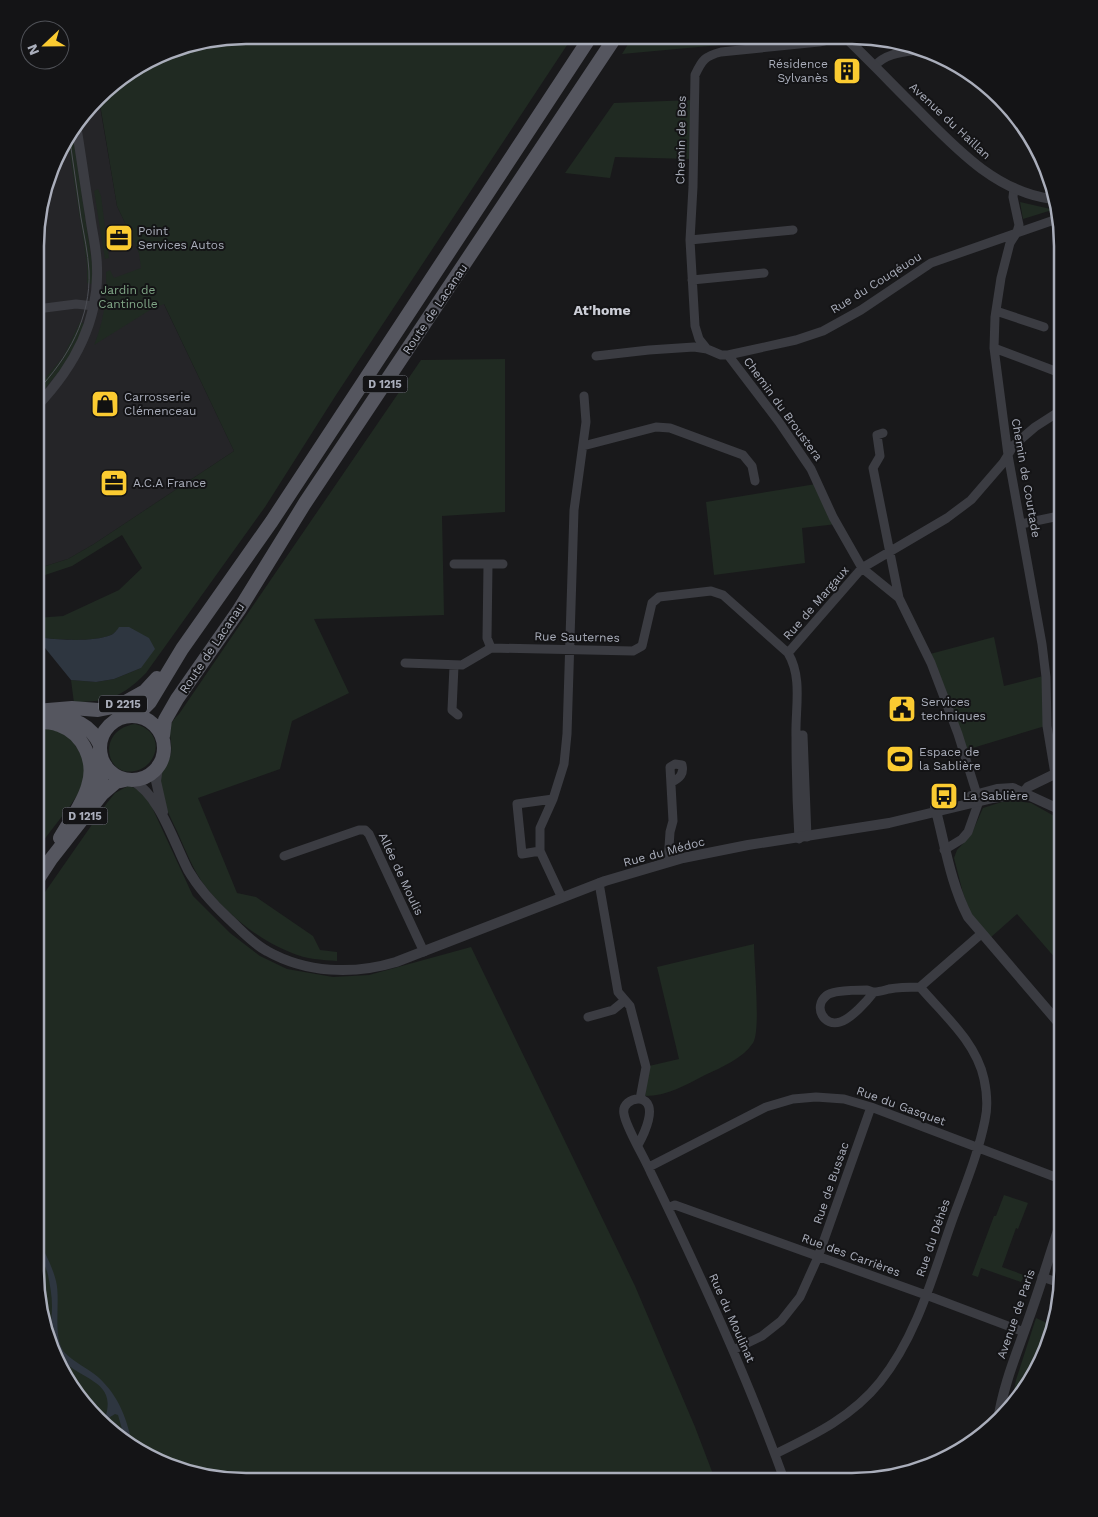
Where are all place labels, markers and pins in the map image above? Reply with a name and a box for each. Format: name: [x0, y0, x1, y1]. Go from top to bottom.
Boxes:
building icon: Résidence Sylvanès: [832, 56, 862, 86]
place label: Résidence Sylvanès: [768, 57, 828, 85]
office icon: Point Services Autos: [104, 223, 134, 253]
place label: Point Services Autos: [138, 224, 224, 252]
shop icon: Carrosserie Clémenceau: [90, 389, 120, 419]
place label: Carrosserie Clémenceau: [124, 390, 196, 418]
office icon: A.C.A France: [99, 468, 129, 498]
place label: A.C.A France: [133, 476, 206, 490]
public building icon: Services techniques: [887, 694, 917, 724]
place label: Services techniques: [921, 695, 986, 723]
sports icon: Espace de la Sablière: [885, 744, 915, 774]
place label: Espace de la Sablière: [919, 745, 981, 773]
bus stop icon: La Sablière: [929, 781, 959, 811]
place label: La Sablière: [963, 789, 1028, 803]

